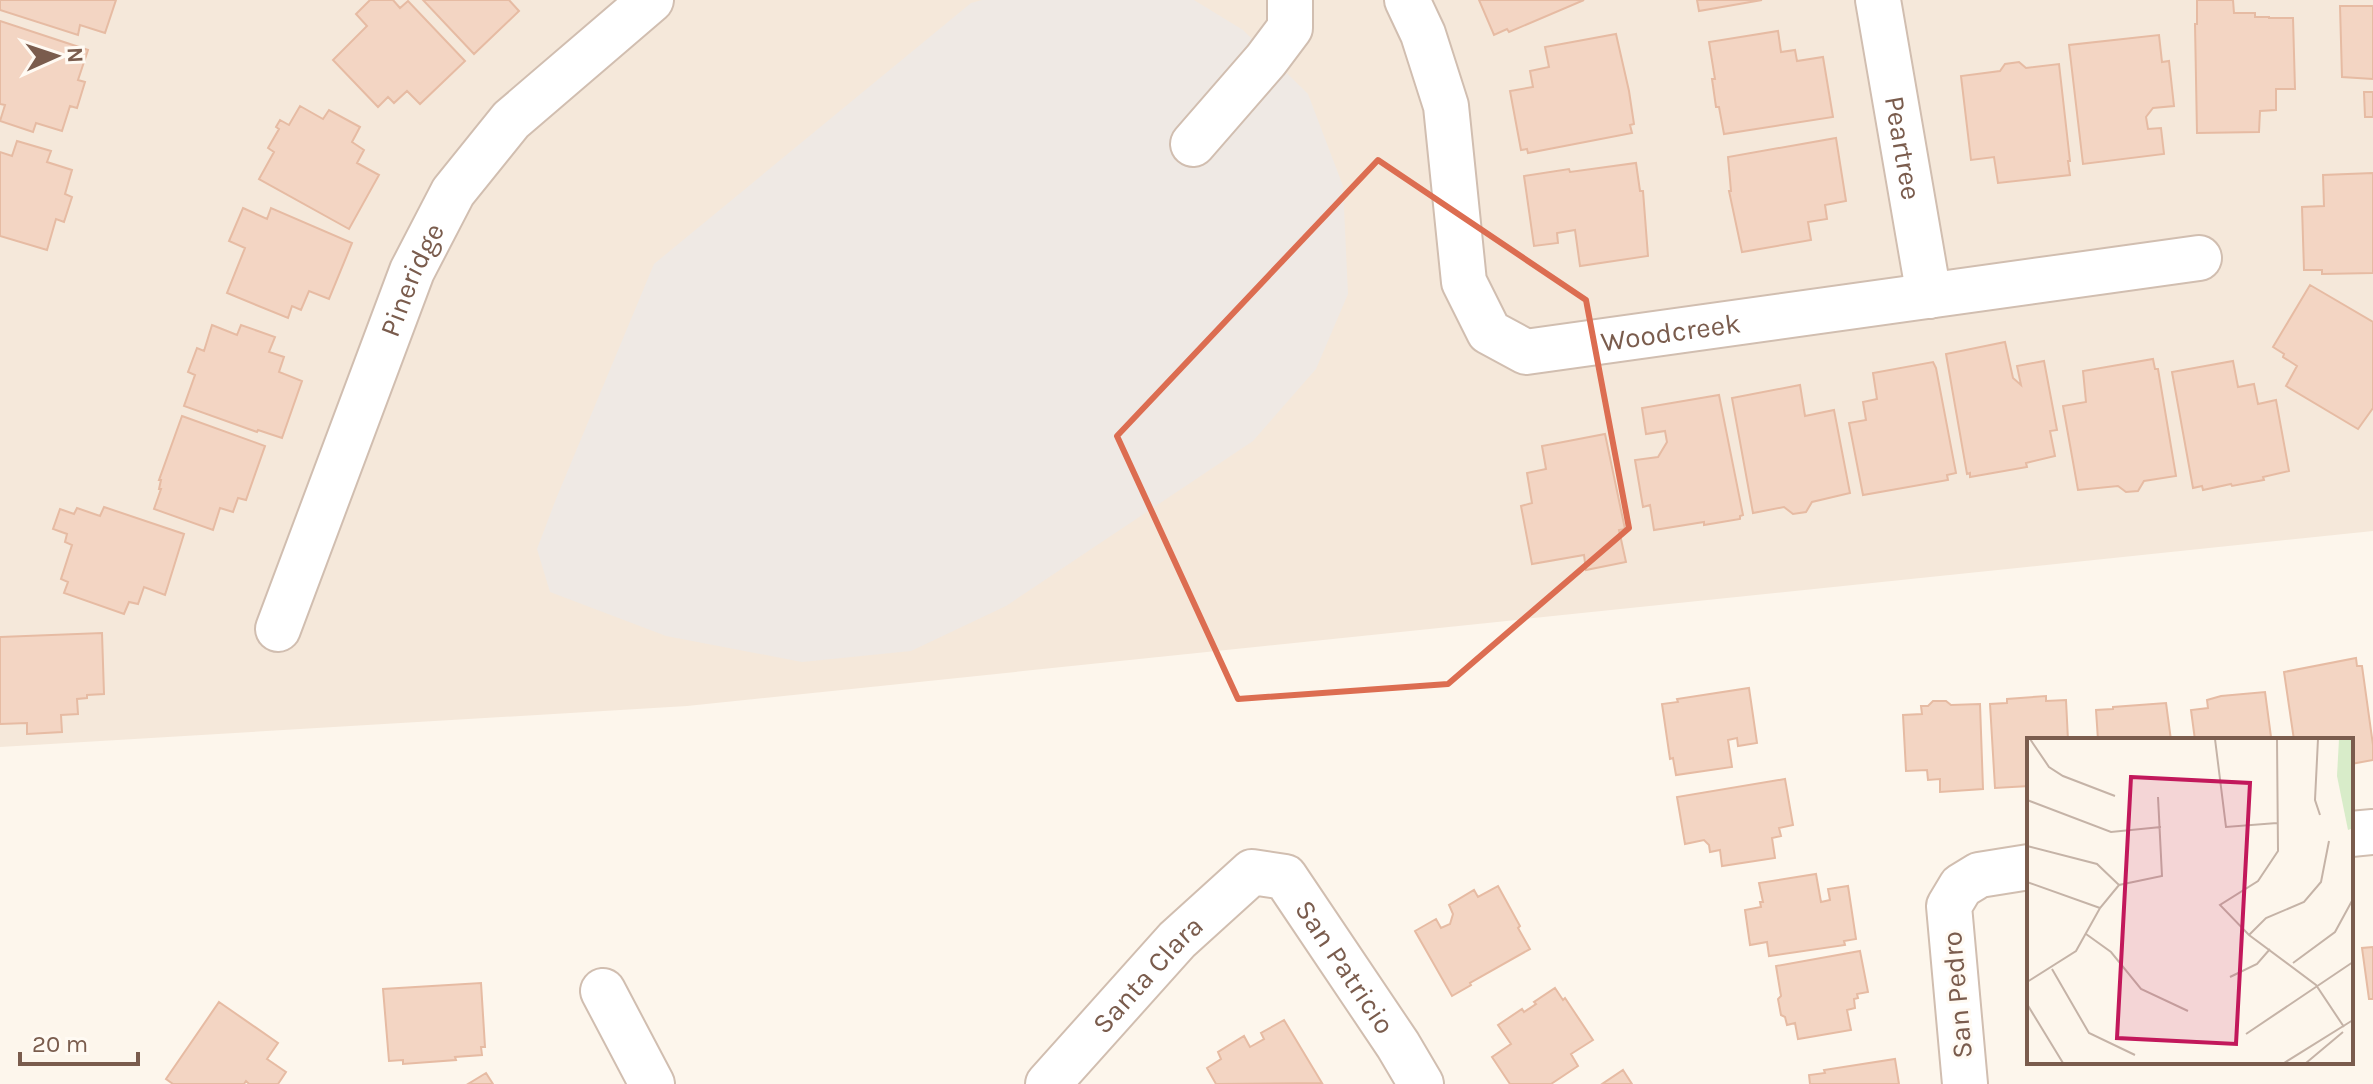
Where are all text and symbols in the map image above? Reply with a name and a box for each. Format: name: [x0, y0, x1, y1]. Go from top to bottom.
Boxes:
north arrow: [16, 16, 96, 96]
text: N: [62, 46, 88, 64]
street label: Peartree: [1878, 93, 1929, 202]
street label: Pineridge: [373, 217, 451, 341]
street label: Woodcreek: [1599, 306, 1742, 358]
inset map: [2027, 738, 2353, 1064]
street label: San Patricio: [1289, 894, 1402, 1040]
street label: Santa Clara: [1085, 909, 1209, 1040]
street label: San Pedro: [1935, 930, 1979, 1060]
scale bar: [20, 1016, 138, 1066]
text: 20 m: [32, 1030, 88, 1058]

